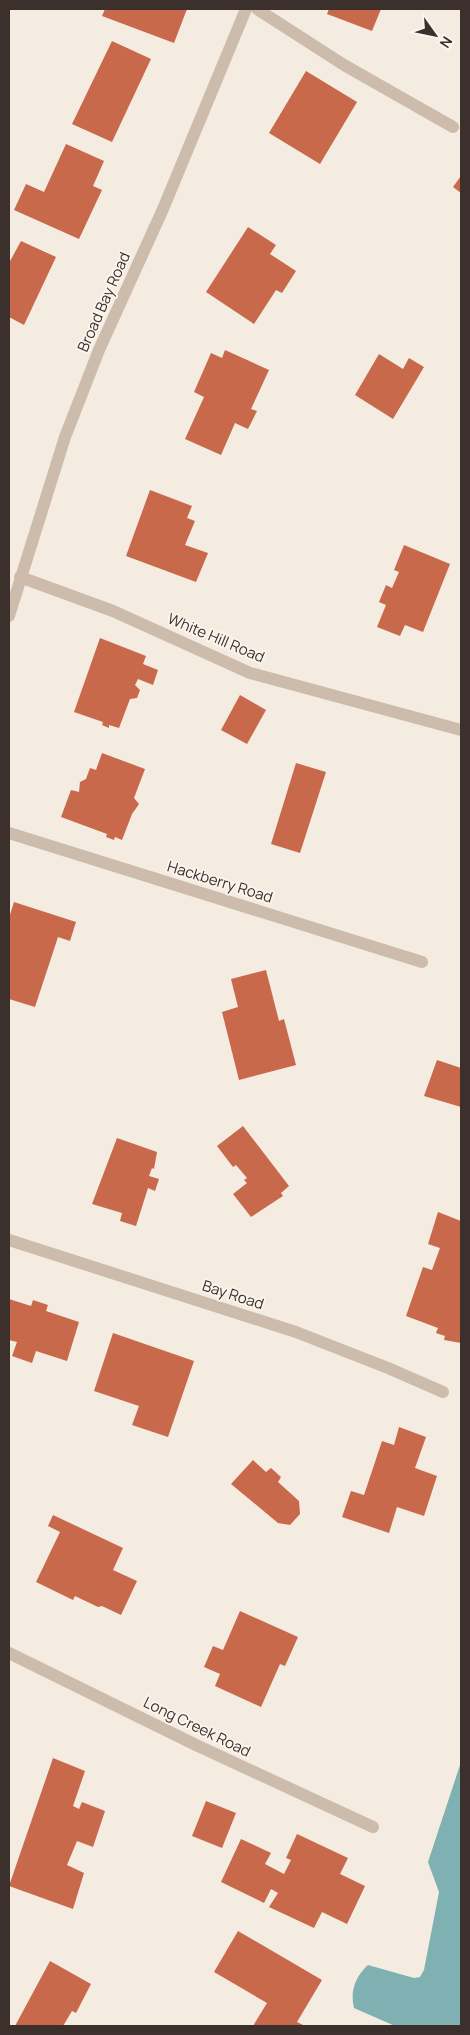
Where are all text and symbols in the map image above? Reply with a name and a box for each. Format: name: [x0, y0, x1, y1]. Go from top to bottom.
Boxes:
north arrow: [410, 10, 460, 60]
text: N: [436, 33, 457, 52]
street label: Broad Bay Road: [72, 249, 135, 355]
street label: White Hill Road: [165, 608, 268, 667]
street label: Hackberry Road: [165, 856, 275, 908]
street label: Bay Road: [200, 1275, 267, 1314]
street label: Long Creek Road: [140, 1692, 254, 1762]

